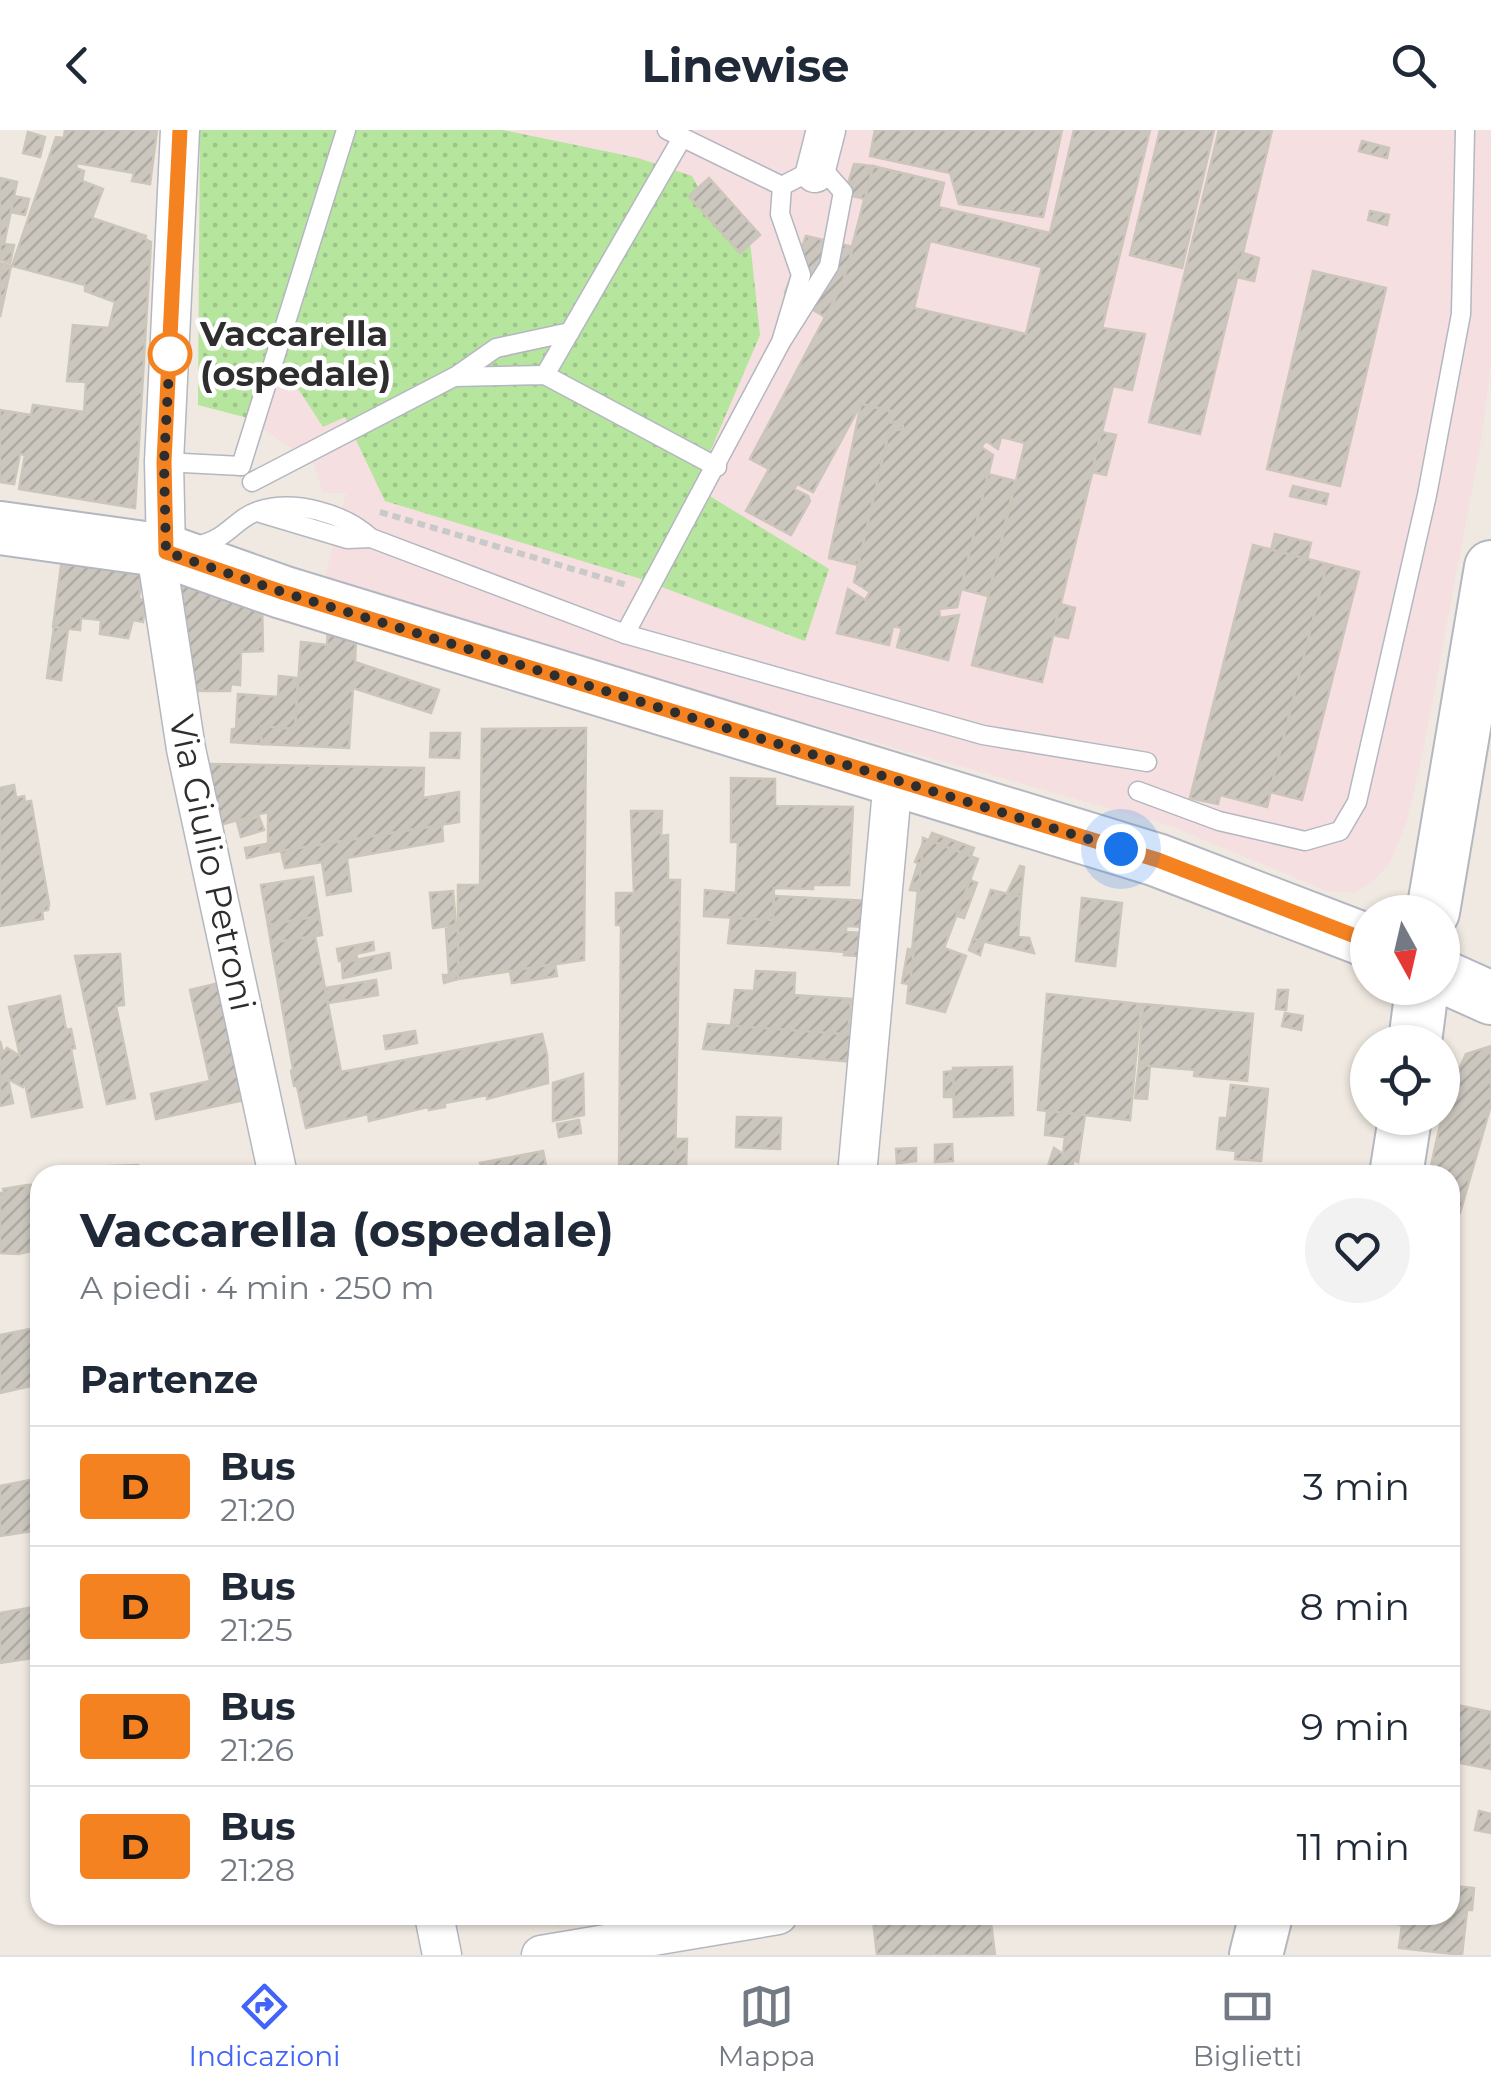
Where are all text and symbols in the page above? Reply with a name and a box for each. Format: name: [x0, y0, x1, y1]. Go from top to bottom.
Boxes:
icon: back: [50, 38, 105, 93]
text: Linewise: [642, 38, 849, 93]
icon: search: [1386, 38, 1441, 93]
place label: Vaccarella (ospedale): [199, 312, 391, 395]
marker: Vaccarella (ospedale): [149, 333, 191, 375]
street label: Via Giulio Petroni: [160, 711, 265, 1015]
your location: [1096, 824, 1146, 874]
north arrow: [1350, 895, 1460, 1005]
map controls: [1350, 895, 1460, 1135]
button: locate: [1350, 1025, 1460, 1135]
button: heart: [1305, 1198, 1410, 1303]
text: Vaccarella (ospedale): [80, 1201, 614, 1259]
text: A piedi · 4 min · 250 m: [80, 1268, 434, 1307]
text: Partenze: [80, 1356, 258, 1403]
text: Bus: [220, 1443, 295, 1490]
text: 3 min: [1302, 1463, 1410, 1510]
text: D: [121, 1465, 149, 1508]
text: 21:20: [220, 1490, 296, 1529]
text: Bus: [220, 1563, 295, 1610]
text: 8 min: [1300, 1583, 1410, 1630]
text: D: [121, 1585, 149, 1628]
text: 21:25: [220, 1610, 293, 1649]
text: Bus: [220, 1683, 295, 1730]
text: 9 min: [1301, 1703, 1410, 1750]
text: D: [121, 1705, 149, 1748]
text: 21:26: [220, 1730, 294, 1769]
text: Bus: [220, 1803, 295, 1850]
text: 11 min: [1296, 1823, 1410, 1870]
text: D: [121, 1825, 149, 1868]
text: 21:28: [220, 1850, 295, 1889]
tab: Indicazioni: [189, 1979, 341, 2073]
tab: Mappa: [718, 1979, 816, 2073]
tab: Biglietti: [1193, 1979, 1302, 2073]

